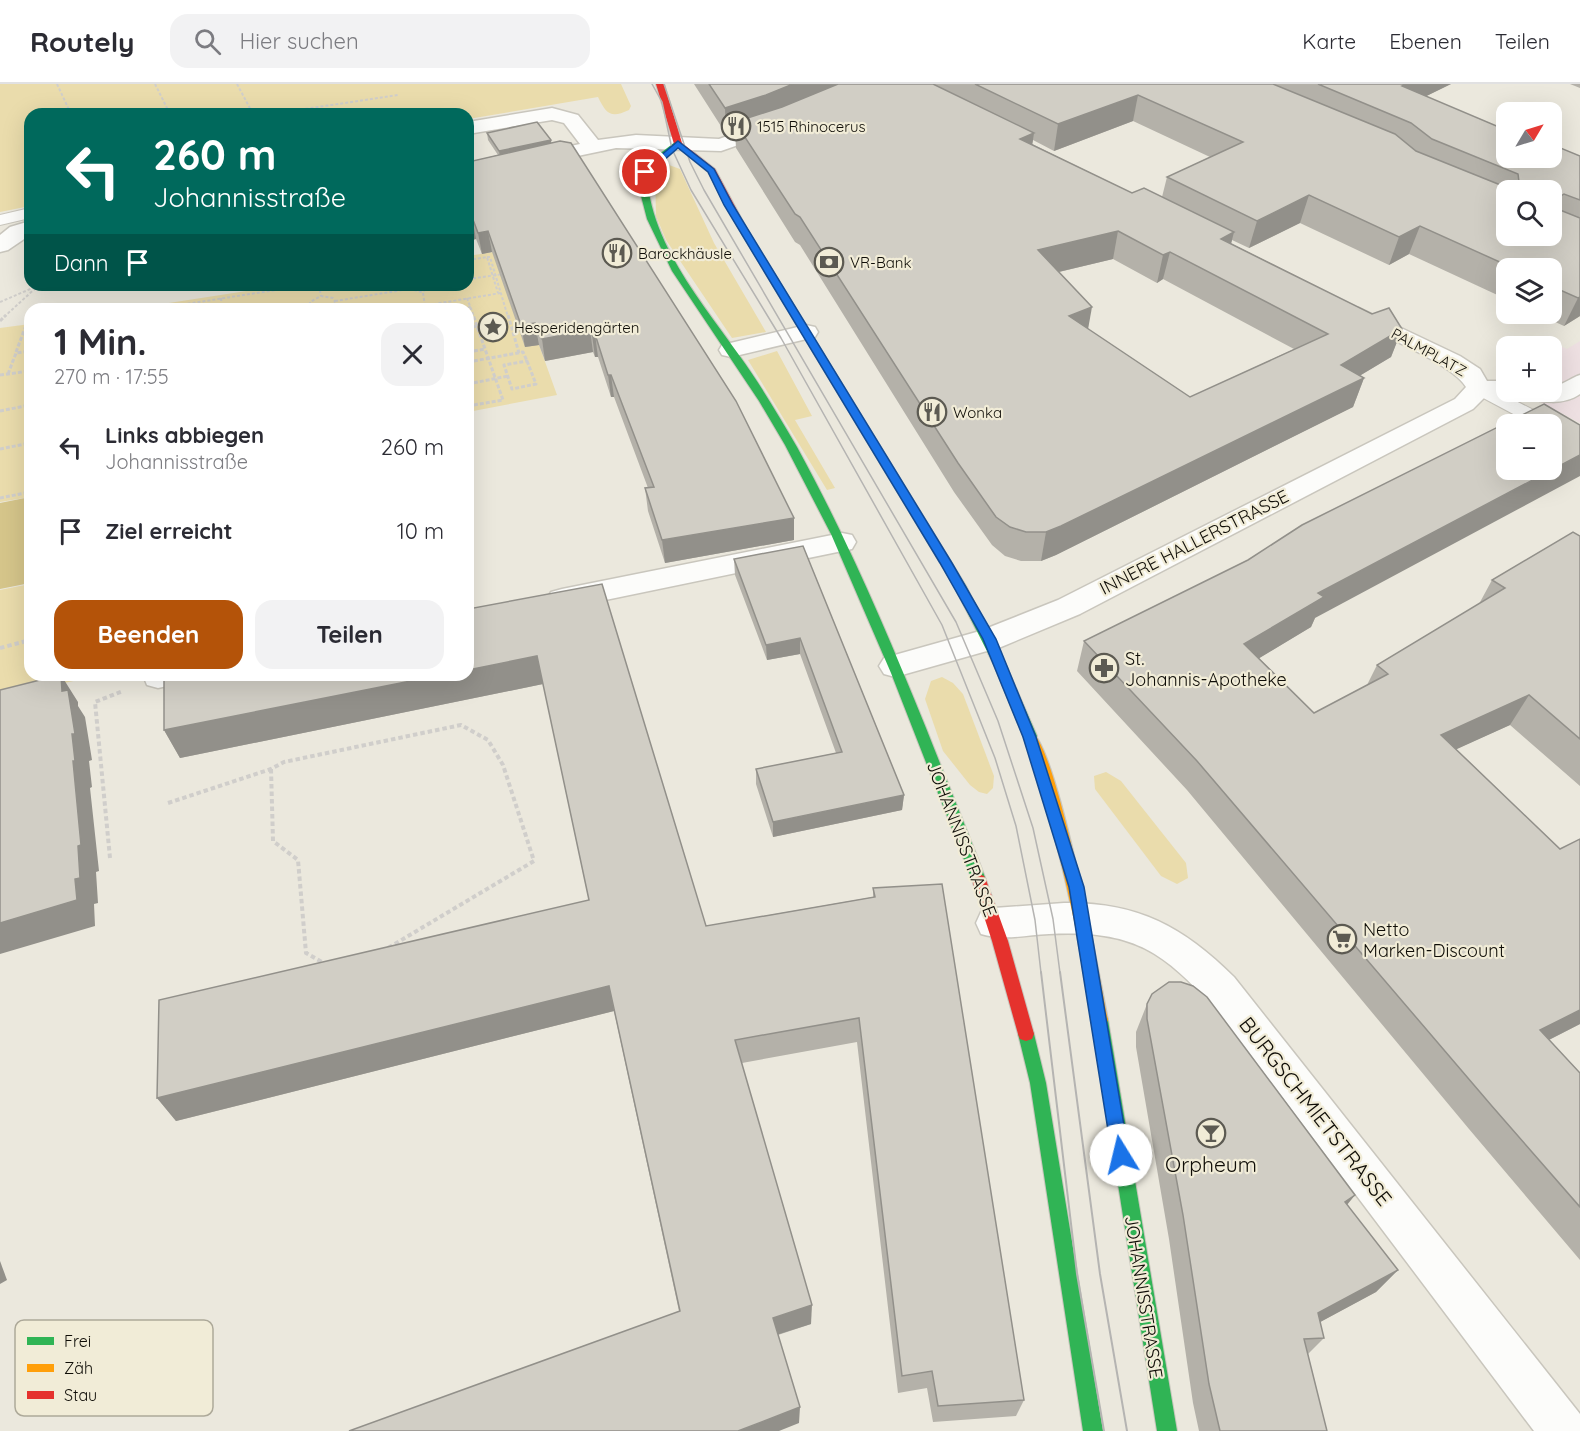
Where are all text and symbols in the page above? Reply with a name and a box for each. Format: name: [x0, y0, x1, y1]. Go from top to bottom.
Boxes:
search box: [170, 14, 590, 68]
text: Routely: [30, 24, 134, 59]
icon: search: [191, 25, 224, 58]
text: Hier suchen: [239, 27, 359, 55]
text: Karte: [1302, 28, 1356, 54]
text: Ebenen: [1389, 28, 1462, 54]
text: Teilen: [1495, 28, 1550, 54]
north arrow: [1496, 102, 1562, 168]
map controls: [1496, 102, 1562, 480]
restaurant icon: 1515 Rhinocerus: [720, 110, 752, 142]
place label: 1515 Rhinocerus: [757, 117, 866, 136]
text: 260 m: [153, 128, 276, 181]
icon: left: [54, 132, 132, 210]
pin: [619, 146, 670, 197]
icon: arrive: [628, 155, 661, 188]
text: Johannisstraße: [153, 180, 346, 214]
button: search: [1496, 180, 1562, 246]
restaurant icon: Barockhäusle: [601, 237, 633, 269]
place label: Barockhäusle: [638, 244, 732, 263]
icon: arrive: [121, 246, 154, 279]
bank icon: VR-Bank: [813, 246, 845, 278]
text: Dann: [54, 249, 109, 277]
place label: VR-Bank: [850, 253, 911, 272]
button: layers: [1496, 258, 1562, 324]
place icon: Hesperidengärten: [477, 311, 509, 343]
place label: Hesperidengärten: [514, 318, 639, 337]
text: 1 Min.: [54, 319, 146, 364]
button: close: [381, 323, 444, 386]
street label: PALMPLATZ: [1388, 324, 1470, 380]
button: +: [1496, 336, 1562, 402]
text: 270 m · 17:55: [54, 364, 169, 389]
restaurant icon: Wonka: [916, 396, 948, 428]
place label: Wonka: [953, 403, 1002, 422]
button: −: [1496, 414, 1562, 480]
text: Links abbiegen: [105, 421, 264, 449]
icon: left: [54, 431, 87, 464]
text: 260 m: [381, 433, 444, 461]
text: Johannisstraße: [105, 449, 248, 474]
street label: INNERE HALLERSTRASSE: [1096, 484, 1292, 600]
icon: arrive: [54, 515, 87, 548]
text: Ziel erreicht: [105, 517, 233, 545]
text: 10 m: [397, 517, 444, 545]
button: Beenden: [54, 600, 243, 669]
button: Teilen: [255, 600, 444, 669]
place label: St. Johannis-Apotheke: [1125, 647, 1287, 691]
pharmacy icon: St. Johannis-Apotheke: [1088, 652, 1120, 684]
street label: JOHANNISSTRASSE: [922, 758, 1002, 920]
place label: Netto Marken-Discount: [1363, 918, 1505, 962]
supermarket icon: Netto Marken-Discount: [1326, 923, 1358, 955]
street label: BURGSCHMIETSTRASSE: [1234, 1011, 1398, 1211]
bar icon: Orpheum: [1195, 1117, 1227, 1149]
position arrow: [1089, 1123, 1153, 1187]
place label: Orpheum: [1165, 1151, 1257, 1177]
street label: JOHANNISSTRASSE: [1120, 1214, 1168, 1380]
legend: [15, 1320, 213, 1416]
text: Frei: [64, 1331, 91, 1351]
text: Zäh: [64, 1358, 93, 1378]
text: Stau: [64, 1385, 97, 1405]

